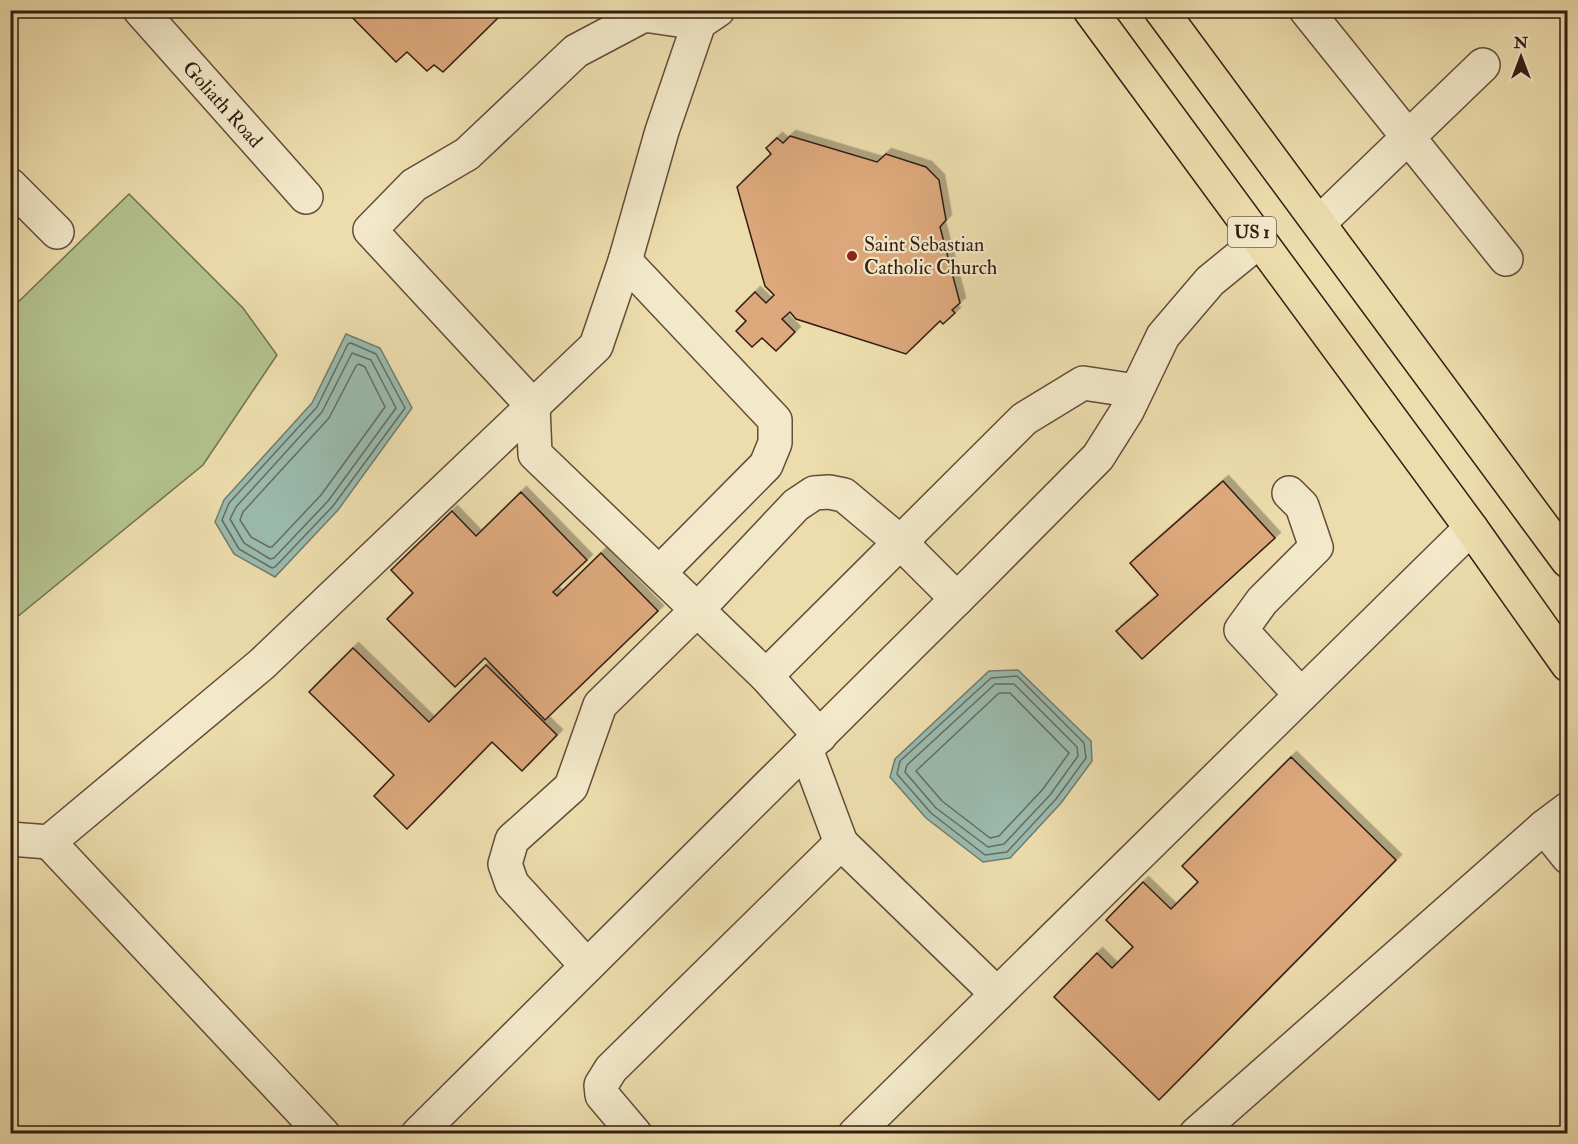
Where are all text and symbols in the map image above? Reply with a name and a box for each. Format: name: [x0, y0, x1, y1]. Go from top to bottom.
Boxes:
north arrow: [1491, 27, 1551, 87]
text: N: [1513, 33, 1529, 53]
street label: Goliath Road: [177, 56, 268, 153]
road number: US 1: [1228, 217, 1276, 247]
place label: Saint Sebastian Catholic Church: [864, 232, 998, 280]
marker: Saint Sebastian Catholic Church: [845, 249, 859, 263]

